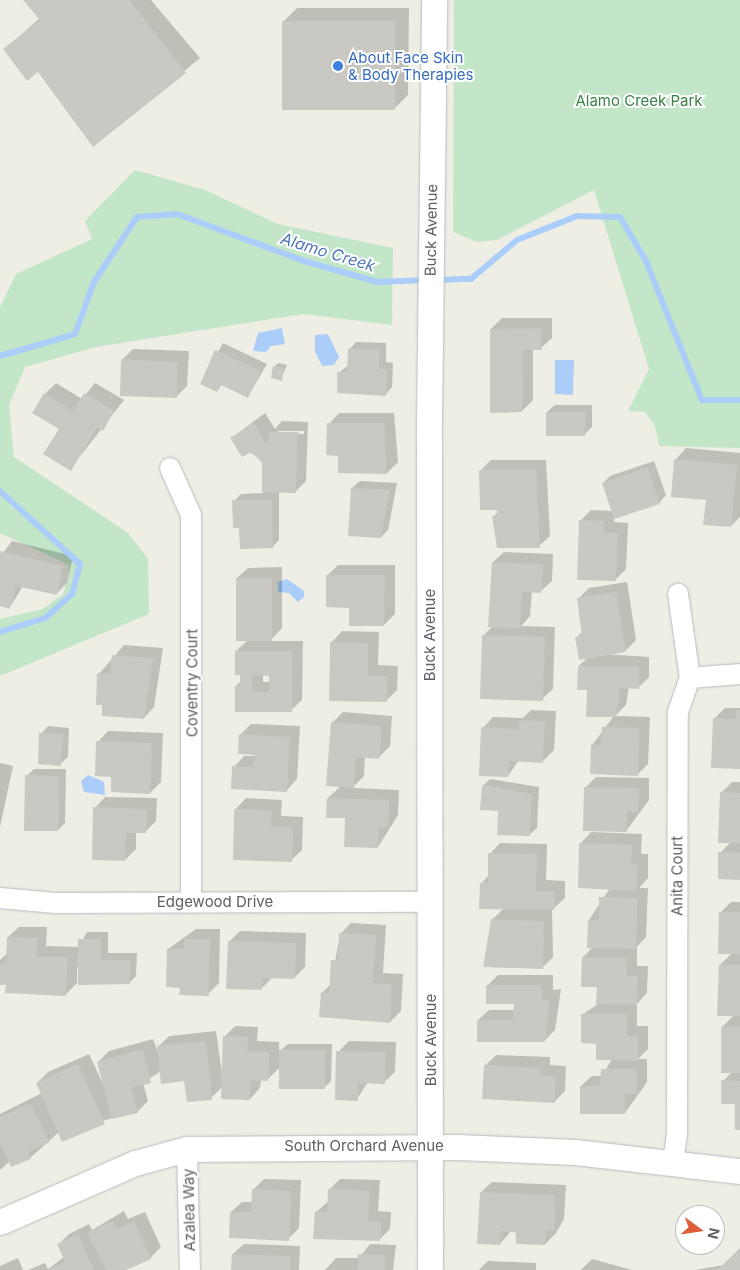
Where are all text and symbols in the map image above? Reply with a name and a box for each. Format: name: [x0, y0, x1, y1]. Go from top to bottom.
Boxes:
place label: About Face Skin & Body Therapies: [348, 48, 473, 83]
marker: About Face Skin & Body Therapies: [332, 60, 344, 72]
park label: Alamo Creek Park: [575, 92, 703, 110]
street label: Buck Avenue: [421, 184, 441, 276]
water label: Alamo Creek: [279, 229, 377, 275]
street label: Buck Avenue: [421, 589, 439, 681]
street label: Coventry Court: [183, 629, 201, 737]
street label: Anita Court: [668, 836, 686, 916]
street label: Edgewood Drive: [157, 893, 273, 911]
street label: Buck Avenue: [422, 994, 440, 1086]
street label: South Orchard Avenue: [284, 1137, 444, 1155]
street label: Azalea Way: [179, 1168, 199, 1252]
north arrow: [675, 1205, 725, 1255]
text: N: [705, 1226, 724, 1241]

